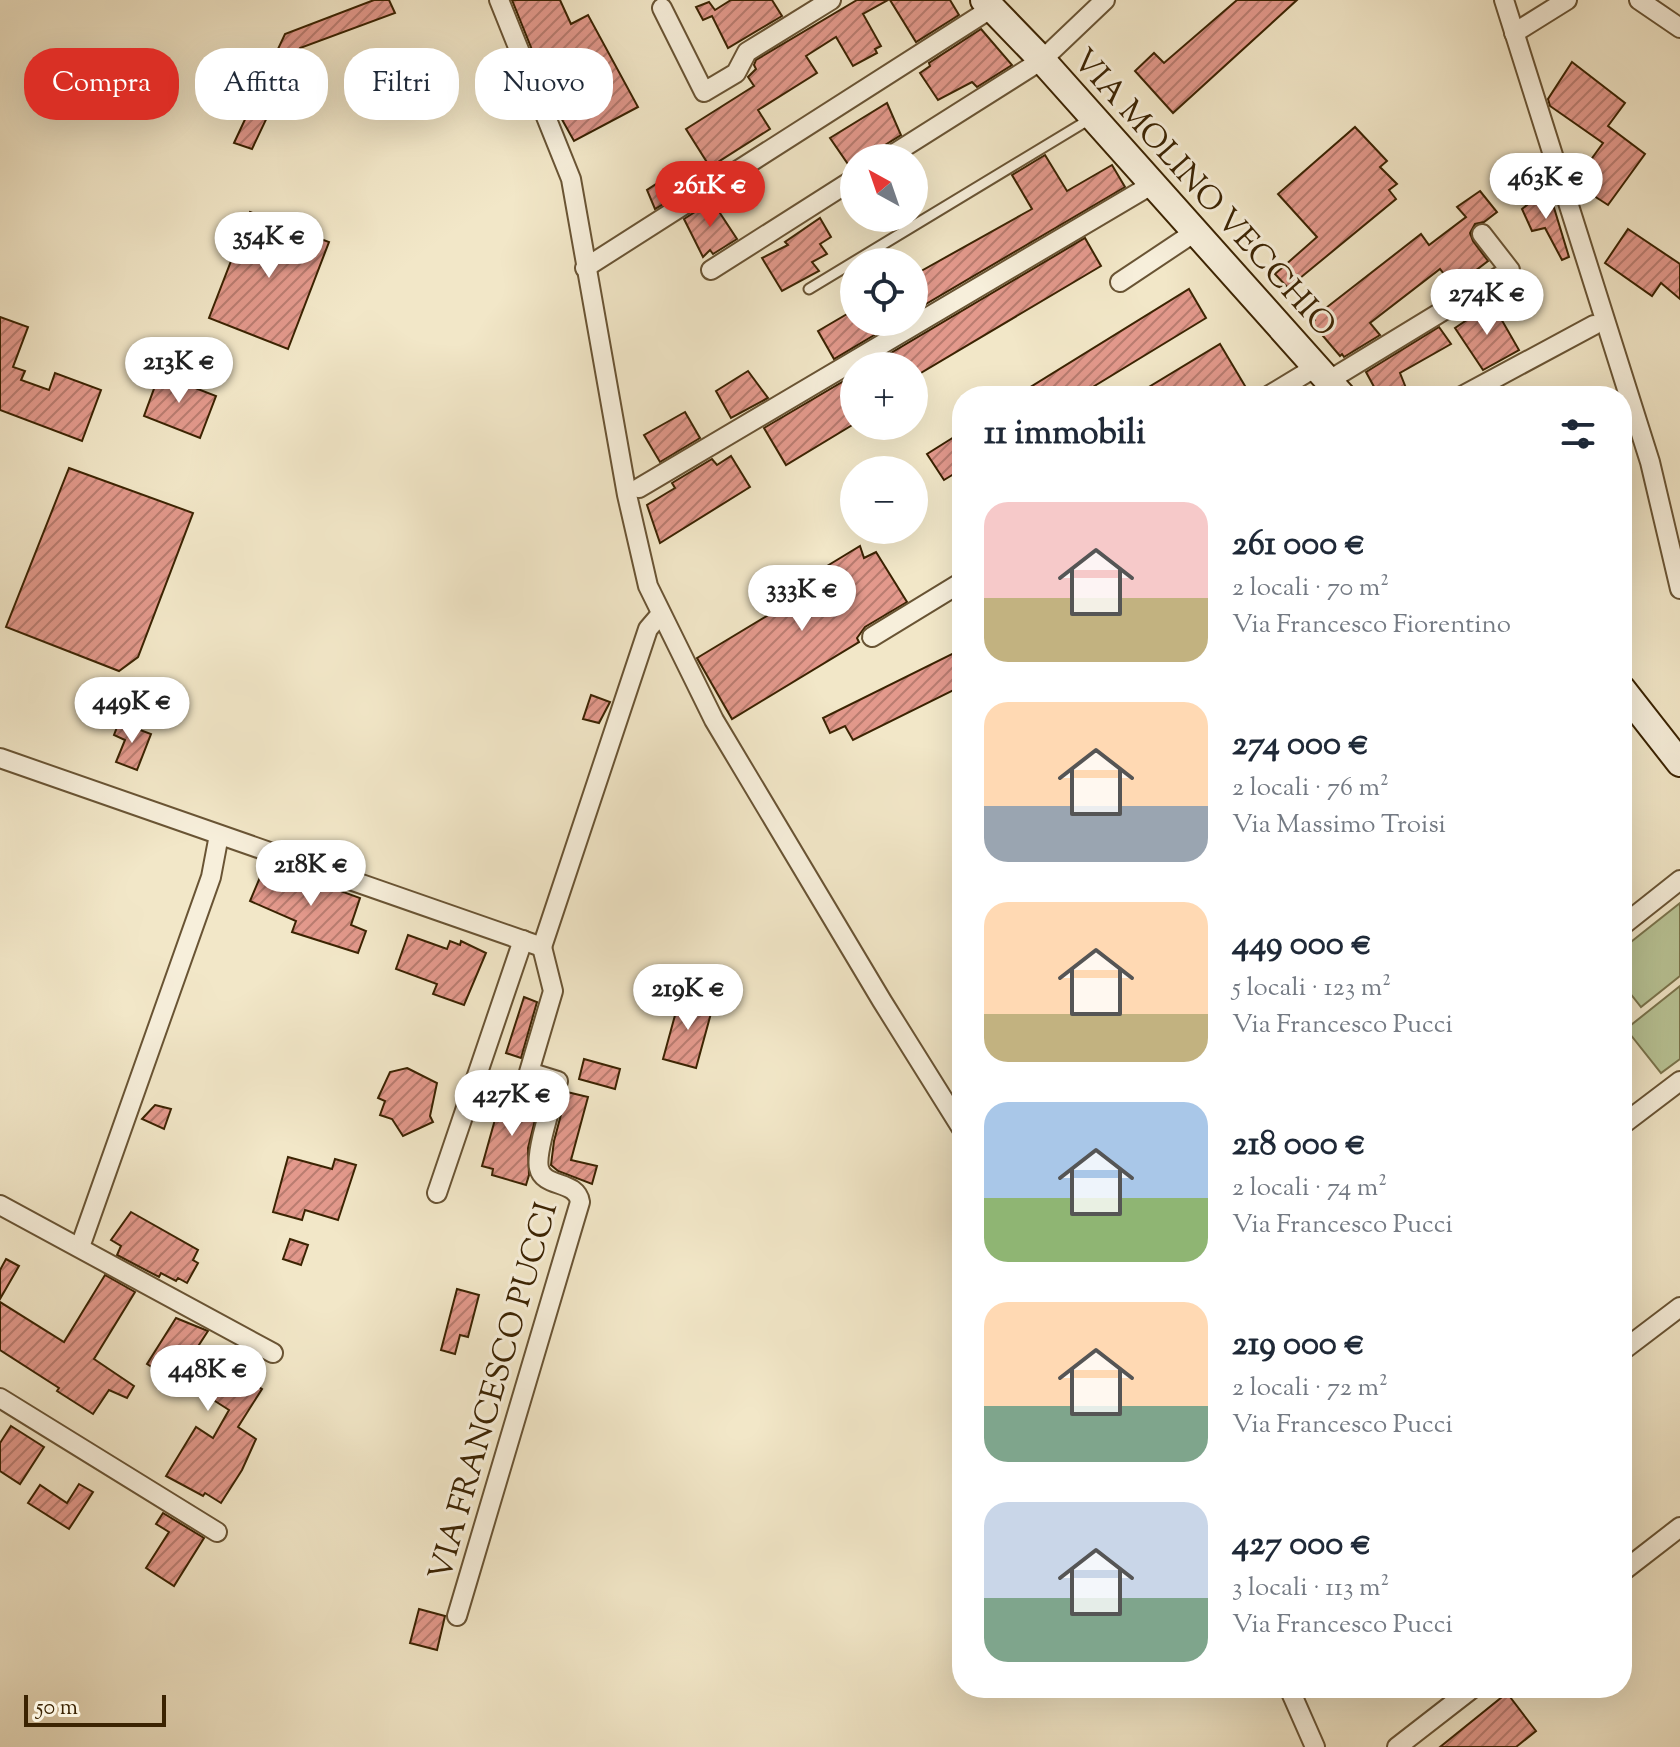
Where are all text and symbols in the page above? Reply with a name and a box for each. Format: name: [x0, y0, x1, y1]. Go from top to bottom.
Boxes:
street label: VIA MOLINO VECCHIO: [1060, 39, 1345, 349]
chip: Compra: [24, 48, 179, 120]
chip: Affitta: [195, 48, 328, 120]
chip: Filtri: [344, 48, 459, 120]
chip: Nuovo: [475, 48, 613, 120]
north arrow: [840, 144, 928, 232]
map controls: [840, 144, 928, 544]
pin: 463K €: [1481, 153, 1611, 221]
text: 463K €: [1508, 160, 1584, 197]
pin: 261K €: [645, 161, 775, 229]
text: 261K €: [673, 168, 747, 205]
pin: 354K €: [204, 212, 334, 280]
text: 354K €: [233, 219, 305, 256]
button: locate: [840, 248, 928, 336]
pin: 274K €: [1422, 269, 1552, 337]
text: 274K €: [1449, 276, 1525, 313]
pin: 213K €: [114, 337, 244, 405]
text: 213K €: [143, 344, 215, 381]
button: +: [840, 352, 928, 440]
text: 11 immobili: [984, 410, 1146, 459]
icon: filters: [1556, 412, 1600, 456]
button: −: [840, 456, 928, 544]
text: 261 000 €: [1232, 521, 1365, 570]
icon: home: [1048, 534, 1144, 630]
pin: 333K €: [737, 565, 867, 633]
text: 2 locali · 70 m²: [1232, 570, 1389, 607]
text: 333K €: [766, 572, 838, 609]
text: Via Francesco Fiorentino: [1232, 607, 1511, 644]
pin: 449K €: [67, 677, 197, 745]
text: 449K €: [93, 684, 171, 721]
text: 274 000 €: [1232, 721, 1369, 770]
icon: home: [1048, 734, 1144, 830]
text: 2 locali · 76 m²: [1232, 770, 1389, 807]
text: Via Massimo Troisi: [1232, 807, 1446, 844]
pin: 218K €: [246, 840, 376, 908]
text: 218K €: [274, 847, 348, 884]
text: 449 000 €: [1232, 921, 1372, 970]
icon: home: [1048, 934, 1144, 1030]
pin: 219K €: [623, 964, 753, 1032]
text: 5 locali · 123 m²: [1232, 970, 1391, 1007]
text: 219K €: [651, 971, 725, 1008]
text: Via Francesco Pucci: [1232, 1007, 1453, 1044]
pin: 427K €: [447, 1070, 577, 1138]
text: 427K €: [473, 1077, 551, 1114]
text: 218 000 €: [1232, 1121, 1366, 1170]
icon: home: [1048, 1134, 1144, 1230]
text: 2 locali · 74 m²: [1232, 1170, 1387, 1207]
street label: VIA FRANCESCO PUCCI: [419, 1197, 571, 1586]
text: Via Francesco Pucci: [1232, 1207, 1453, 1244]
text: 219 000 €: [1232, 1321, 1365, 1370]
icon: home: [1048, 1334, 1144, 1430]
pin: 448K €: [143, 1345, 273, 1413]
text: 448K €: [168, 1352, 248, 1389]
text: 2 locali · 72 m²: [1232, 1370, 1388, 1407]
text: Via Francesco Pucci: [1232, 1407, 1453, 1444]
text: 427 000 €: [1232, 1521, 1371, 1570]
icon: home: [1048, 1534, 1144, 1630]
text: 3 locali · 113 m²: [1232, 1570, 1389, 1607]
text: Via Francesco Pucci: [1232, 1607, 1453, 1644]
scale bar: [24, 1691, 166, 1727]
text: 50 m: [36, 1693, 78, 1725]

